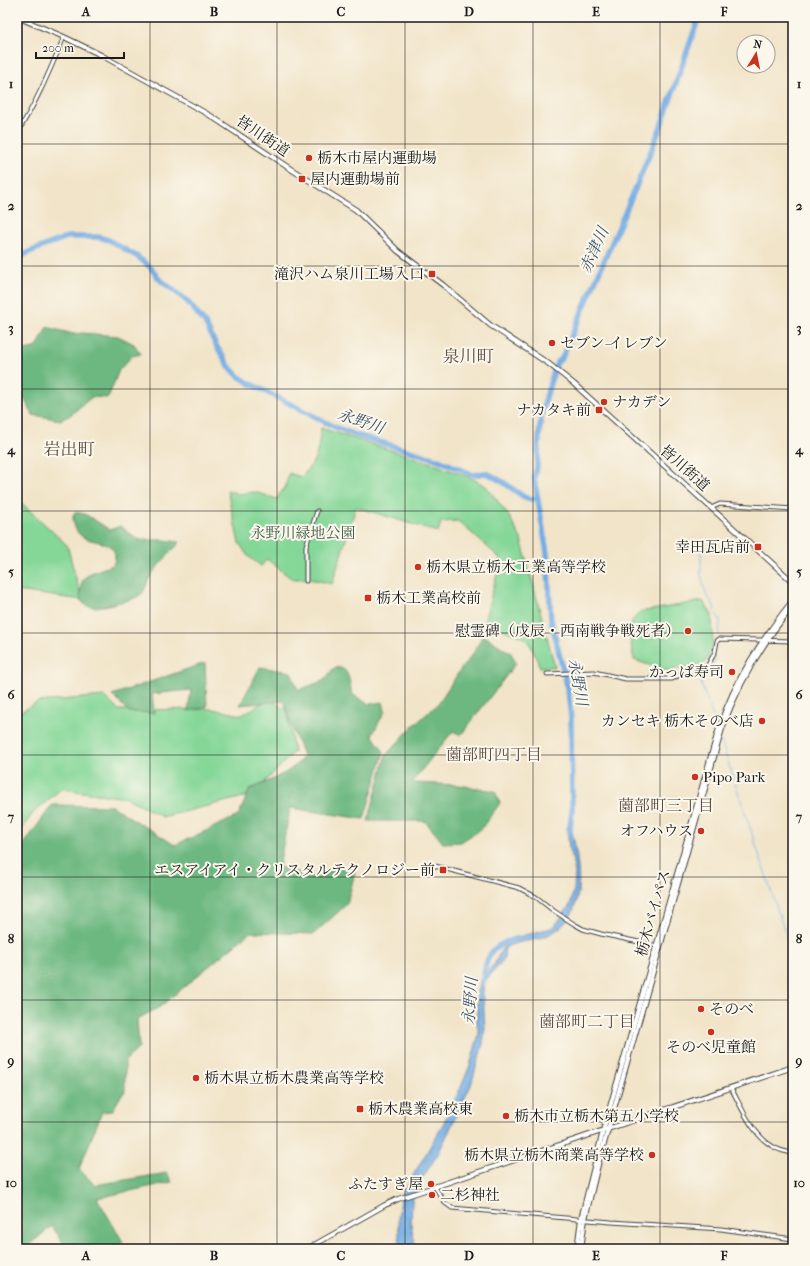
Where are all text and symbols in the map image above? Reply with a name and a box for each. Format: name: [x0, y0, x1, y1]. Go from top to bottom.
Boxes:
text: A: [81, 4, 91, 19]
text: B: [210, 4, 219, 19]
text: C: [337, 4, 346, 19]
text: D: [464, 4, 474, 19]
text: E: [592, 4, 600, 19]
text: F: [720, 4, 728, 19]
scale bar: [36, 34, 124, 60]
north arrow: [736, 34, 776, 74]
text: N: [752, 38, 764, 52]
text: 200 m: [42, 41, 74, 55]
text: 1: [9, 76, 14, 91]
text: 1: [797, 76, 802, 91]
street label: 皆川街道: [233, 112, 293, 160]
place label: 栃木市屋内運動場: [317, 149, 437, 167]
marker: 栃木市屋内運動場: [304, 153, 314, 163]
place label: 屋内運動場前: [310, 170, 400, 188]
marker: 屋内運動場前: [297, 174, 307, 184]
text: 2: [8, 198, 15, 213]
text: 2: [796, 198, 803, 213]
water label: 赤津川: [576, 222, 613, 276]
place label: 滝沢ハム泉川工場入口: [274, 265, 424, 283]
marker: 滝沢ハム泉川工場入口: [427, 269, 437, 279]
text: 3: [8, 320, 14, 336]
text: 3: [796, 320, 802, 336]
place label: セブン-イレブン: [560, 334, 668, 352]
marker: セブン-イレブン: [547, 338, 557, 348]
district label: 泉川町: [443, 346, 494, 366]
place label: ナカデン: [612, 393, 671, 411]
marker: ナカデン: [599, 397, 609, 407]
place label: ナカタキ前: [516, 401, 591, 419]
water label: 永野川: [335, 404, 389, 438]
marker: ナカタキ前: [594, 405, 604, 415]
district label: 岩出町: [44, 439, 95, 459]
street label: 皆川街道: [657, 441, 713, 495]
text: 4: [6, 442, 16, 458]
text: 4: [794, 442, 804, 458]
park label: 永野川緑地公園: [250, 524, 356, 542]
place label: 幸田瓦店前: [675, 538, 750, 556]
marker: 幸田瓦店前: [753, 542, 763, 552]
place label: 栃木県立栃木工業高等学校: [426, 558, 606, 576]
marker: 栃木県立栃木工業高等学校: [413, 562, 423, 572]
text: 5: [8, 564, 14, 579]
text: 5: [796, 564, 802, 579]
place label: 栃木工業高校前: [376, 589, 481, 607]
marker: 栃木工業高校前: [363, 593, 373, 603]
place label: 慰霊碑（戊辰・西南戦争戦死者）: [455, 622, 680, 640]
marker: 慰霊碑（戊辰・西南戦争戦死者）: [683, 626, 693, 636]
water label: 永野川: [564, 657, 592, 709]
place label: かっぱ寿司: [649, 663, 724, 681]
marker: かっぱ寿司: [727, 667, 737, 677]
text: 6: [7, 687, 15, 702]
text: 6: [795, 687, 803, 702]
place label: カンセキ 栃木そのべ店: [601, 712, 754, 730]
marker: カンセキ 栃木そのべ店: [757, 716, 767, 726]
district label: 薗部町四丁目: [446, 745, 542, 764]
place label: Pipo Park: [703, 768, 766, 786]
marker: Pipo Park: [690, 772, 700, 782]
district label: 薗部町三丁目: [618, 796, 714, 815]
text: 7: [7, 809, 15, 824]
text: 7: [795, 809, 803, 824]
place label: オフハウス: [620, 822, 693, 840]
marker: オフハウス: [696, 826, 706, 836]
place label: エスアイアイ・クリスタルテクノロジー前: [154, 861, 435, 879]
marker: エスアイアイ・クリスタルテクノロジー前: [438, 865, 448, 875]
street label: 栃木バイパス: [632, 867, 674, 959]
text: 8: [8, 931, 15, 946]
text: 8: [796, 931, 803, 946]
water label: 永野川: [459, 974, 481, 1026]
place label: そのべ: [709, 1000, 754, 1018]
marker: そのべ: [696, 1004, 706, 1014]
district label: 薗部町二丁目: [539, 1012, 635, 1031]
marker: そのべ児童館: [706, 1027, 716, 1037]
place label: そのべ児童館: [666, 1038, 756, 1056]
text: 9: [7, 1053, 15, 1069]
text: 9: [795, 1053, 803, 1069]
place label: 栃木県立栃木農業高等学校: [204, 1069, 384, 1087]
marker: 栃木県立栃木農業高等学校: [191, 1073, 201, 1083]
place label: 栃木農業高校東: [368, 1100, 473, 1118]
marker: 栃木農業高校東: [355, 1104, 365, 1114]
place label: 栃木市立栃木第五小学校: [514, 1107, 679, 1125]
marker: 栃木市立栃木第五小学校: [501, 1111, 511, 1121]
place label: 栃木県立栃木商業高等学校: [464, 1146, 644, 1164]
marker: 栃木県立栃木商業高等学校: [647, 1150, 657, 1160]
text: 10: [5, 1175, 17, 1190]
place label: ふたすぎ屋: [348, 1175, 423, 1193]
text: 10: [793, 1175, 805, 1190]
marker: ふたすぎ屋: [426, 1179, 436, 1189]
place label: 二杉神社: [440, 1186, 500, 1204]
marker: 二杉神社: [427, 1190, 437, 1200]
text: A: [81, 1248, 91, 1263]
text: B: [210, 1248, 219, 1263]
text: C: [337, 1248, 346, 1263]
text: D: [464, 1248, 474, 1263]
text: E: [592, 1248, 600, 1263]
text: F: [720, 1248, 728, 1263]

